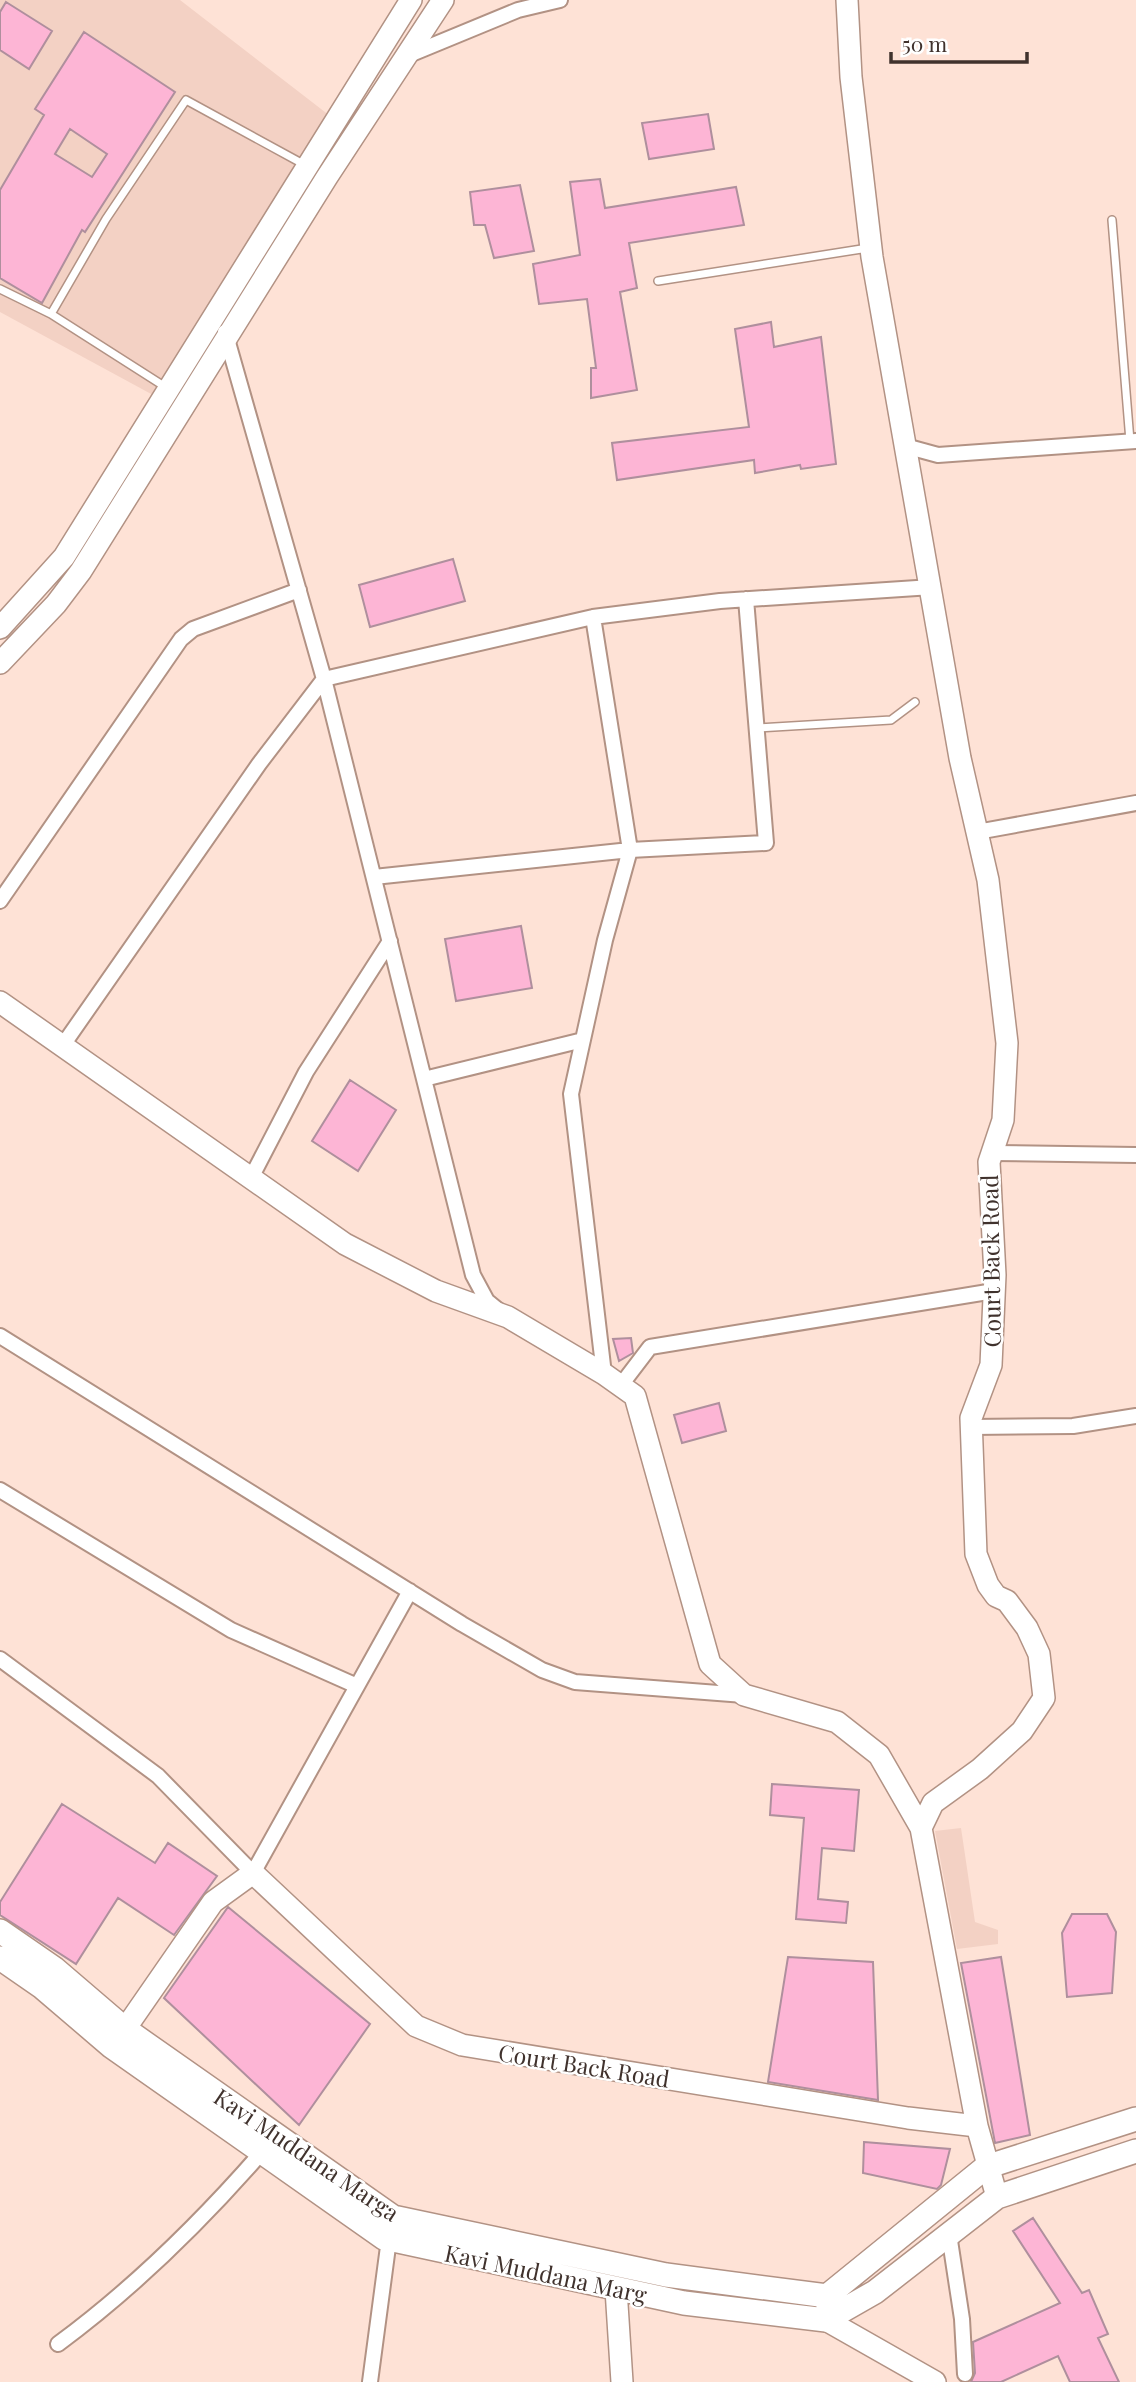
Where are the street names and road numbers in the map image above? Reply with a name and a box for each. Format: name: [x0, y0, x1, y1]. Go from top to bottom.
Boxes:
street label: Court Back Road: [973, 1174, 1007, 1348]
street label: Court Back Road: [496, 2036, 672, 2094]
street label: Kavi Muddana Marga: [208, 2080, 406, 2228]
street label: Kavi Muddana Marg: [442, 2236, 650, 2310]

